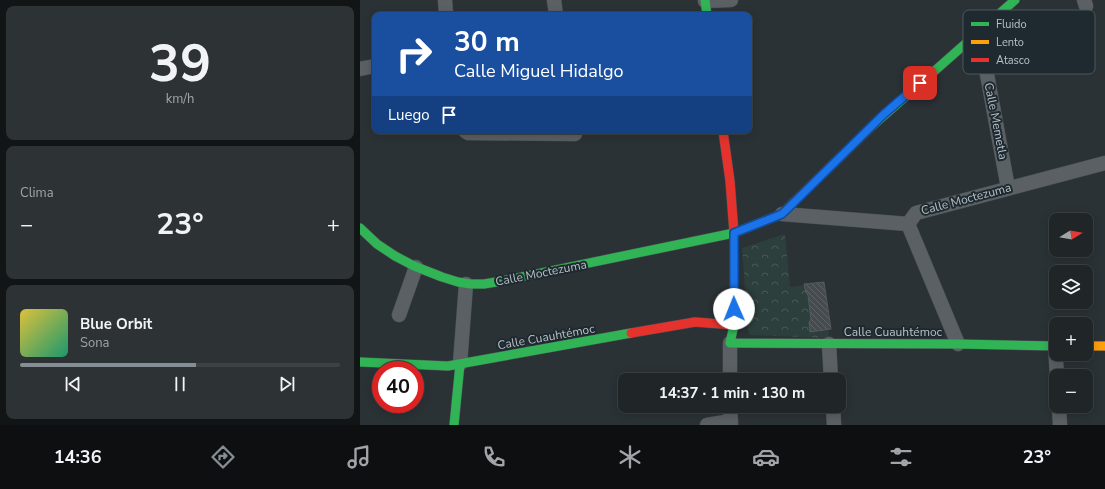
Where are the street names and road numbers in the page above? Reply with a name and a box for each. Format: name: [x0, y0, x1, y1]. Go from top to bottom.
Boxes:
street label: Calle Memetla: [981, 81, 1011, 161]
street label: Calle Moctezuma: [919, 179, 1013, 219]
street label: Calle Moctezuma: [494, 256, 588, 290]
street label: Calle Cuauhtémoc: [496, 321, 596, 353]
street label: Calle Cuauhtémoc: [844, 324, 943, 340]

